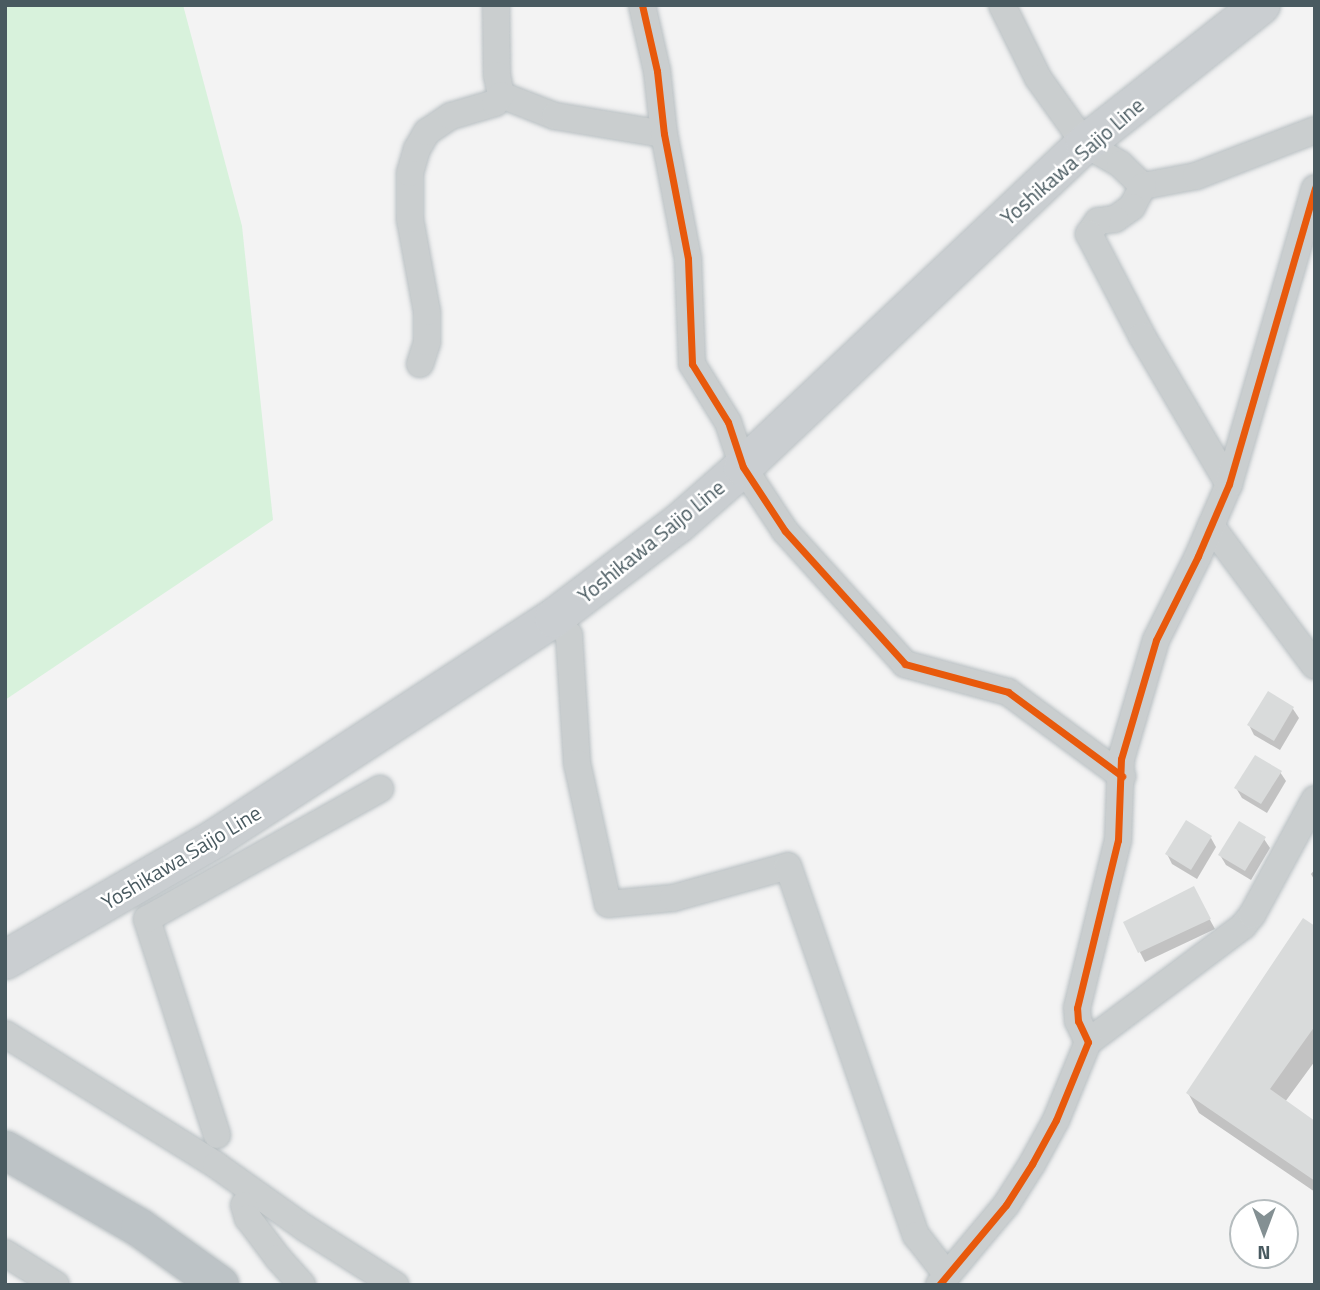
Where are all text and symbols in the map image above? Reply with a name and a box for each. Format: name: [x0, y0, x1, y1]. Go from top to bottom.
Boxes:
street label: Yoshikawa Saijo Line: [995, 92, 1149, 230]
street label: Yoshikawa Saijo Line: [573, 474, 729, 608]
street label: Yoshikawa Saijo Line: [97, 799, 265, 915]
north arrow: [1229, 1199, 1299, 1269]
text: N: [1257, 1239, 1271, 1268]

